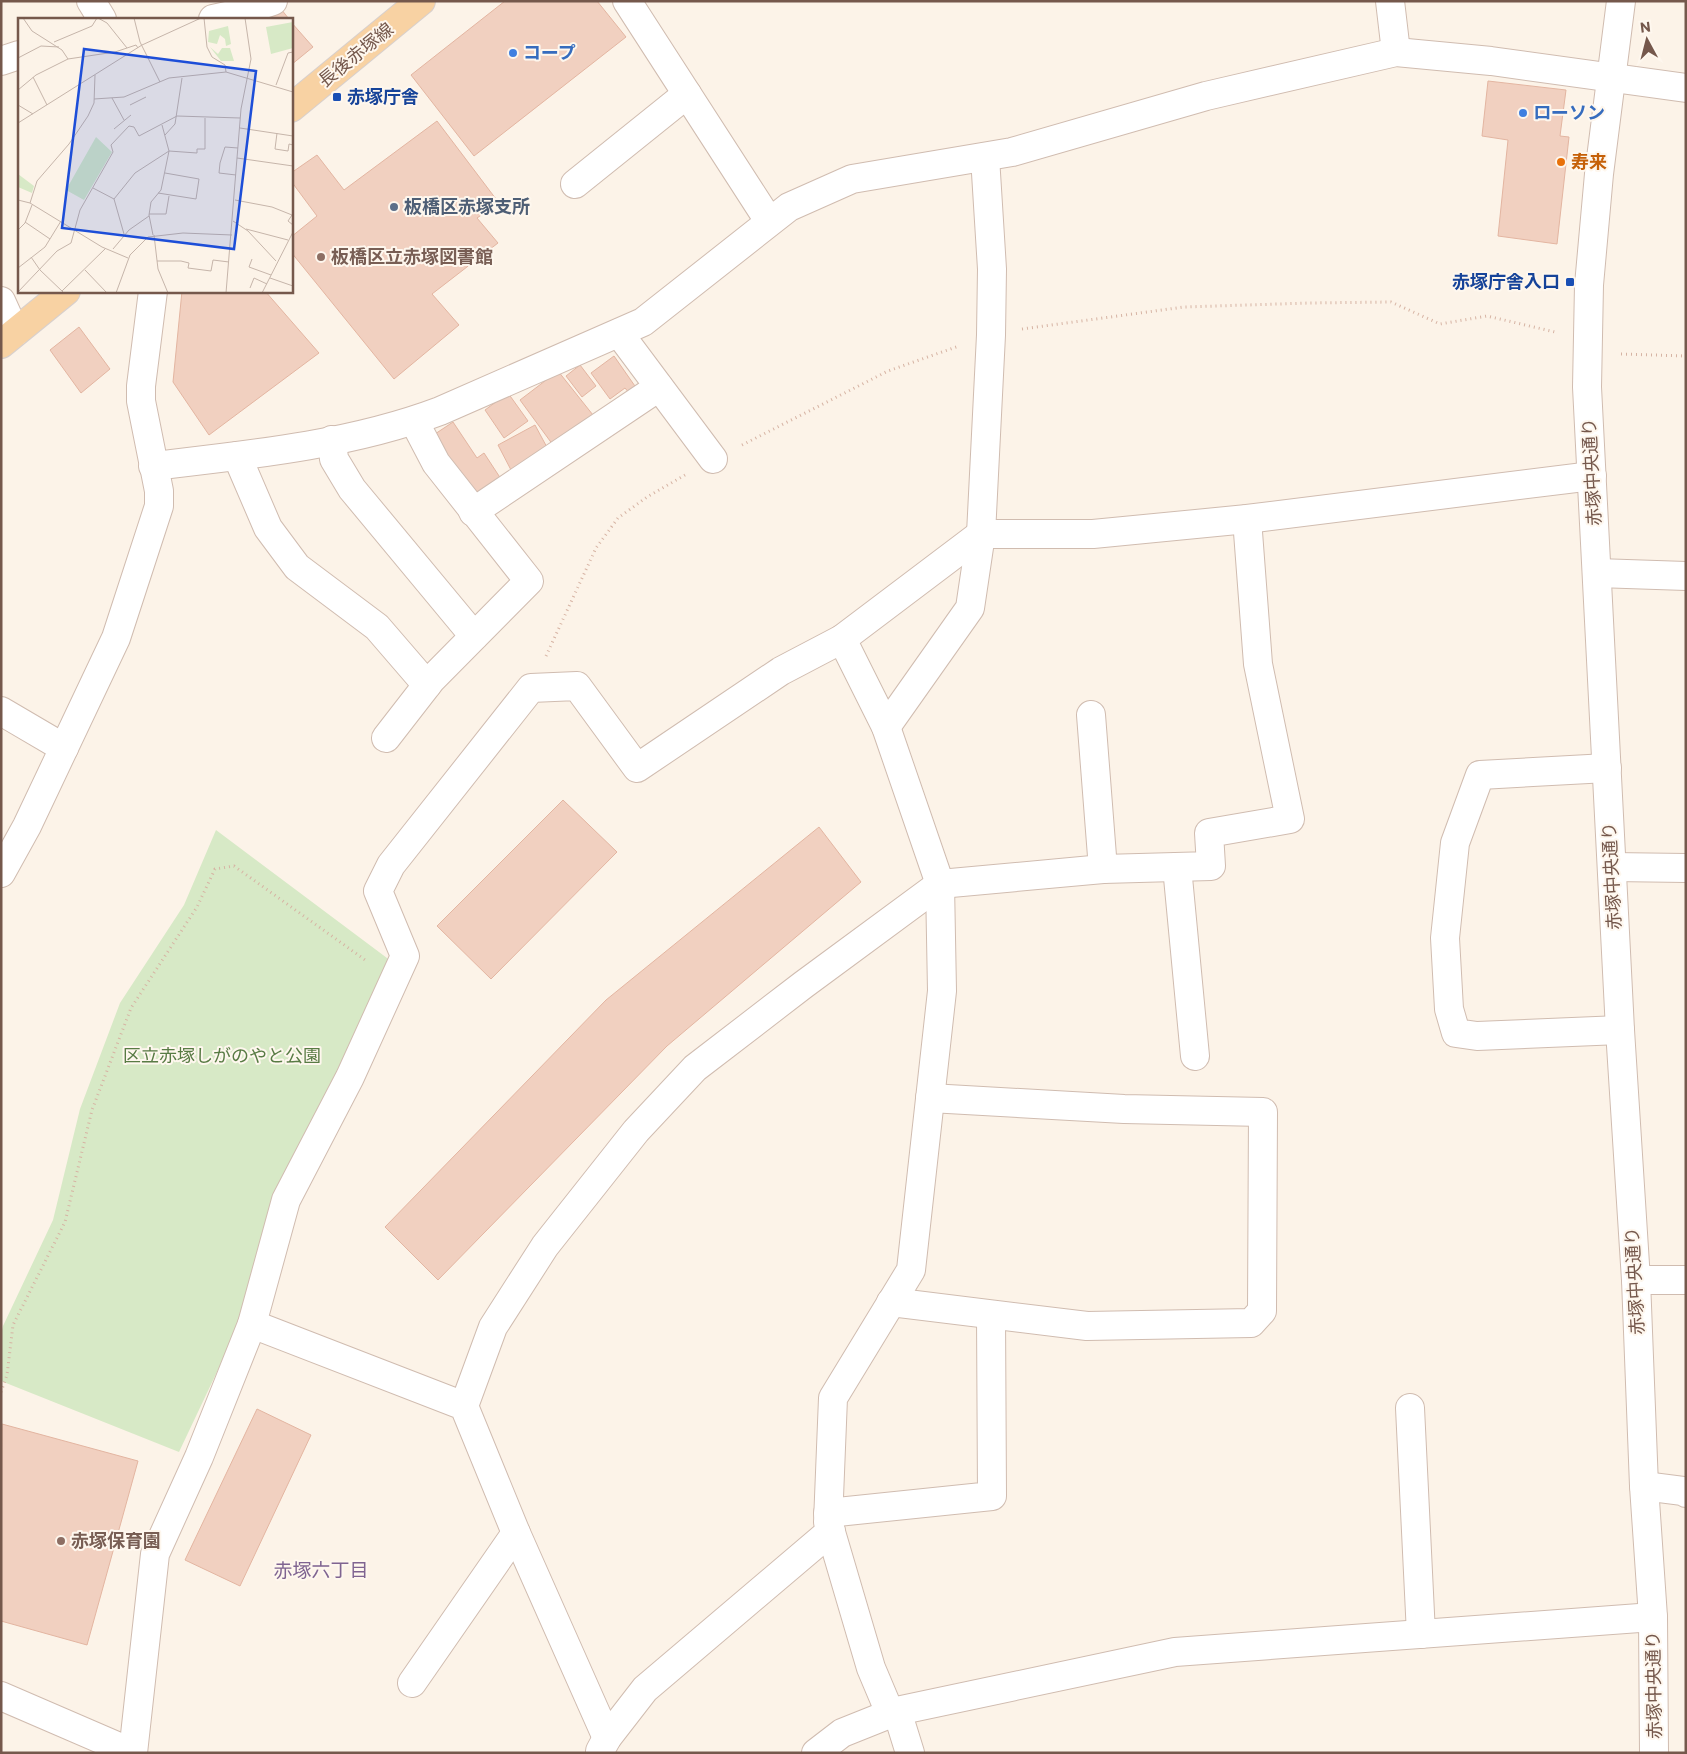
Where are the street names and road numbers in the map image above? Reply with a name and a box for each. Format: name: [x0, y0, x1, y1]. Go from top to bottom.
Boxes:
street label: 長後赤塚線: [313, 17, 397, 91]
street label: 赤塚中央通り: [1577, 418, 1605, 527]
street label: 赤塚中央通り: [1597, 822, 1625, 931]
street label: 赤塚中央通り: [1620, 1227, 1648, 1336]
street label: 赤塚中央通り: [1641, 1631, 1665, 1739]

